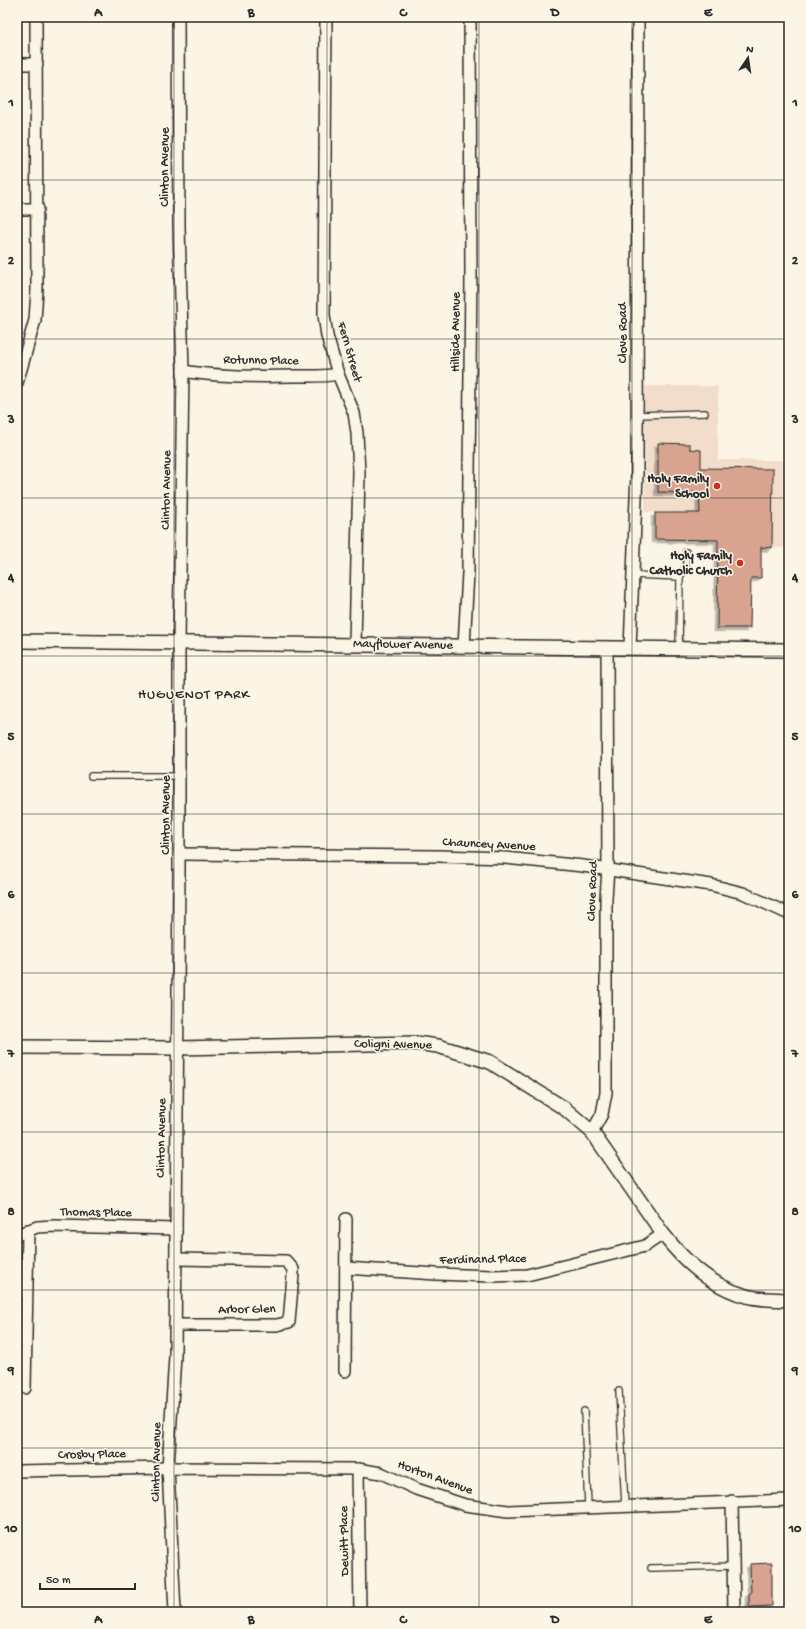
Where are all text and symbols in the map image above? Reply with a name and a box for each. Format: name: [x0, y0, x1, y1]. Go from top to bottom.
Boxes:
text: A: [93, 6, 103, 21]
text: B: [247, 6, 256, 21]
text: C: [398, 6, 408, 21]
text: D: [550, 6, 560, 21]
text: E: [704, 6, 713, 21]
north arrow: [728, 38, 768, 78]
text: N: [745, 44, 755, 57]
text: 1: [7, 96, 14, 111]
text: 1: [791, 96, 798, 111]
street label: Clinton Avenue: [158, 127, 173, 207]
text: 2: [8, 254, 15, 269]
text: 2: [792, 254, 799, 269]
street label: Hillside Avenue: [449, 292, 464, 372]
street label: Clove Road: [616, 301, 631, 363]
street label: Fern Street: [333, 319, 365, 385]
street label: Rotunno Place: [223, 353, 299, 369]
text: 3: [7, 413, 15, 428]
text: 3: [791, 413, 799, 428]
street label: Clinton Avenue: [159, 450, 175, 530]
place label: Holy Family School: [647, 472, 710, 502]
marker: Holy Family School: [712, 481, 722, 491]
place label: Holy Family Catholic Church: [648, 549, 733, 579]
marker: Holy Family Catholic Church: [735, 558, 745, 568]
text: 4: [7, 571, 15, 586]
text: 4: [791, 571, 799, 586]
street label: Mayflower Avenue: [353, 637, 453, 653]
district label: HUGUENOT PARK: [138, 687, 250, 704]
text: 5: [8, 730, 15, 745]
text: 5: [792, 730, 799, 745]
street label: Clinton Avenue: [159, 775, 174, 855]
street label: Chauncey Avenue: [442, 835, 536, 855]
street label: Clove Road: [584, 859, 602, 922]
text: 6: [8, 888, 15, 903]
text: 6: [792, 888, 799, 903]
street label: Coligni Avenue: [354, 1037, 432, 1053]
text: 7: [7, 1047, 16, 1062]
text: 7: [791, 1047, 800, 1062]
street label: Clinton Avenue: [154, 1098, 170, 1178]
text: 8: [7, 1205, 15, 1220]
street label: Thomas Place: [59, 1205, 132, 1221]
text: 8: [791, 1205, 799, 1220]
street label: Ferdinand Place: [438, 1252, 527, 1268]
street label: Arbor Glen: [218, 1302, 277, 1318]
text: 9: [7, 1364, 15, 1379]
text: 9: [791, 1364, 799, 1379]
street label: Clinton Avenue: [149, 1422, 165, 1502]
street label: Crosby Place: [58, 1447, 126, 1463]
street label: Horton Avenue: [395, 1457, 475, 1499]
street label: Dewitt Place: [337, 1506, 353, 1577]
text: 10: [4, 1522, 18, 1537]
text: 10: [788, 1522, 802, 1537]
scale bar: [40, 1565, 135, 1591]
text: 50 m: [46, 1574, 71, 1588]
text: A: [93, 1613, 103, 1628]
text: B: [247, 1613, 256, 1628]
text: C: [398, 1613, 408, 1628]
text: D: [550, 1613, 560, 1628]
text: E: [704, 1613, 713, 1628]

